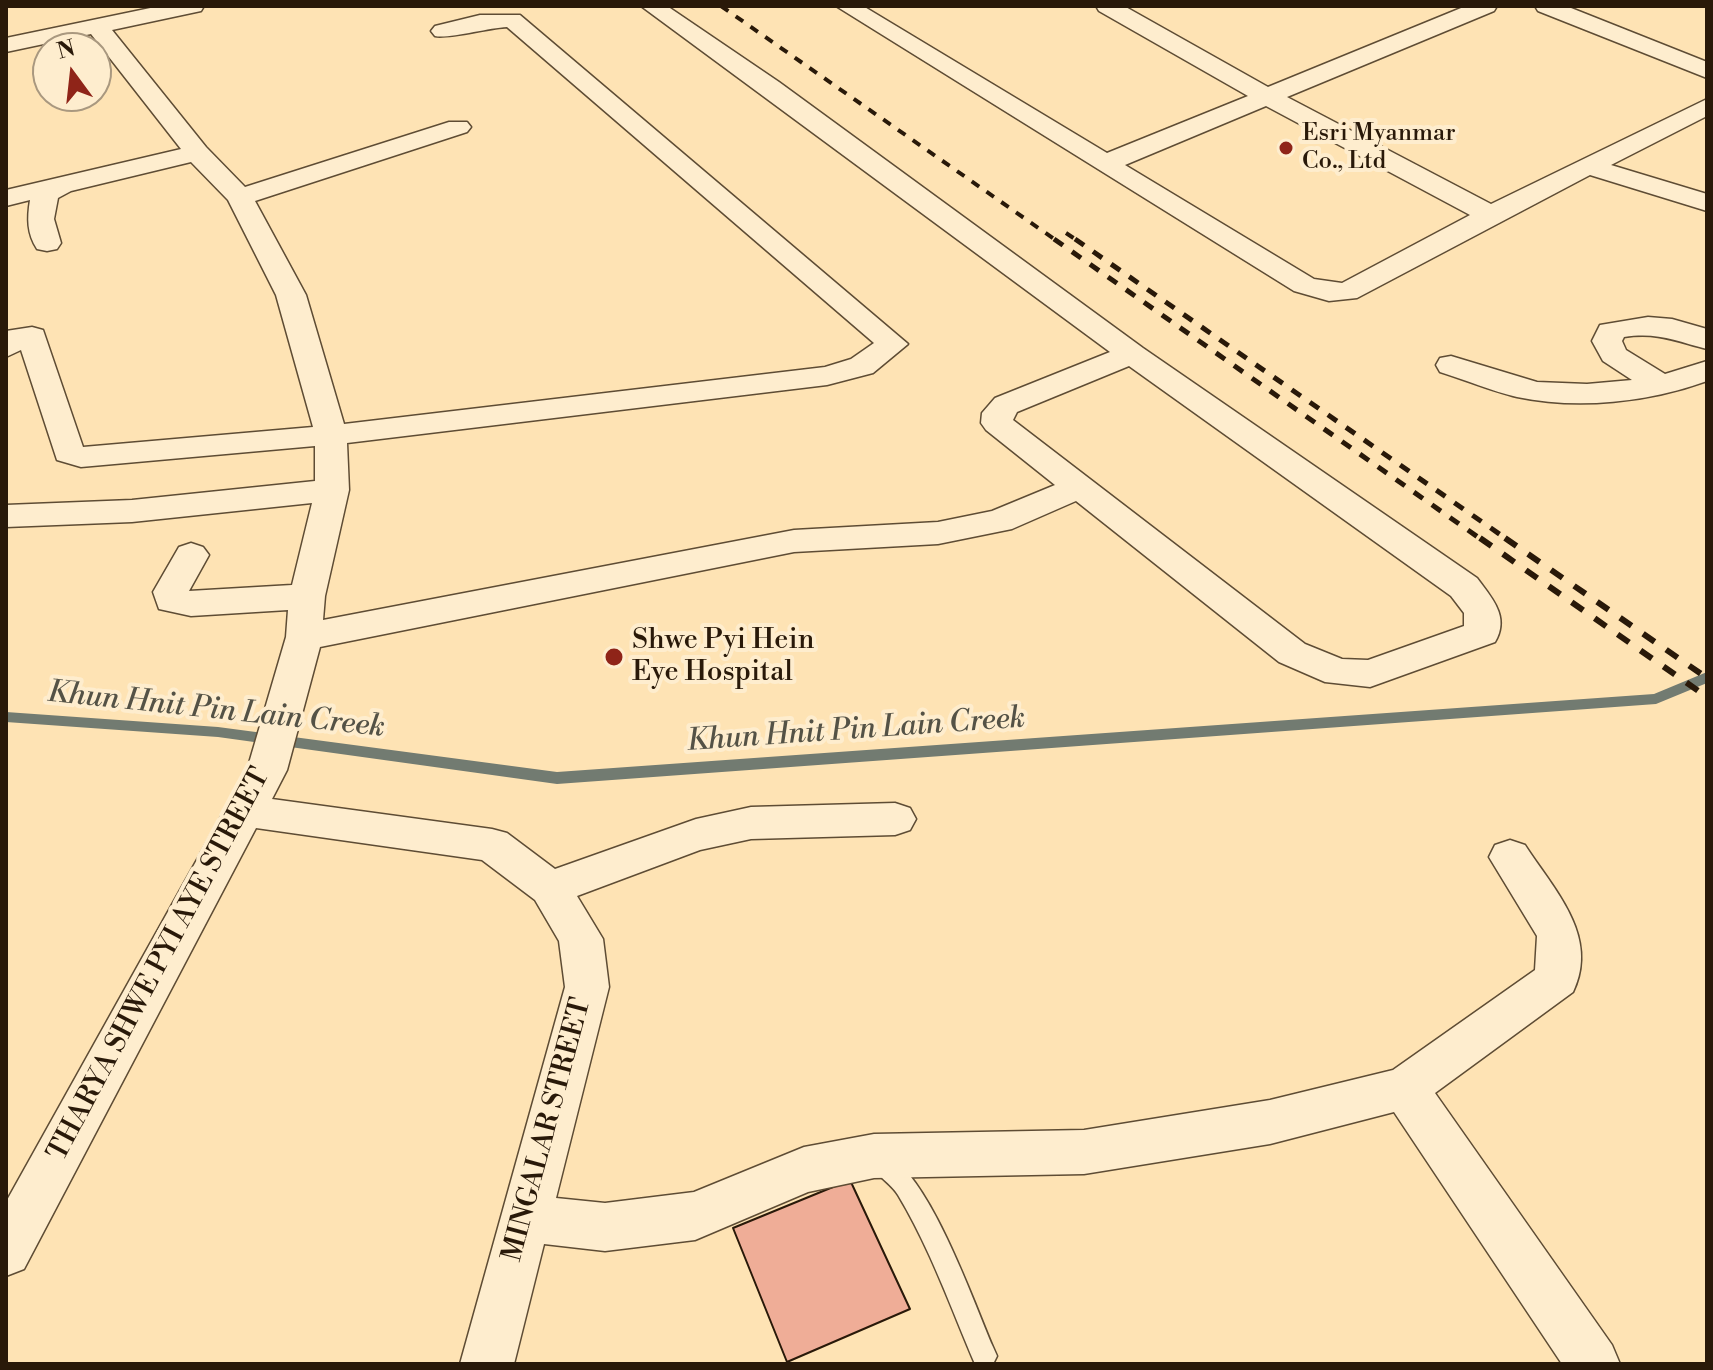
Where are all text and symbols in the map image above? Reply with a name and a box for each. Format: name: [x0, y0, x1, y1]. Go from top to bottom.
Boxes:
north arrow: [32, 32, 112, 112]
text: N: [54, 35, 78, 66]
place label: Esri Myanmar Co., Ltd: [1302, 120, 1456, 176]
marker: Esri Myanmar Co., Ltd: [1277, 139, 1295, 157]
place label: Shwe Pyi Hein Eye Hospital: [632, 624, 814, 690]
marker: Shwe Pyi Hein Eye Hospital: [603, 646, 625, 668]
water label: Khun Hnit Pin Lain Creek: [45, 675, 387, 747]
water label: Khun Hnit Pin Lain Creek: [686, 701, 1026, 761]
street label: THARYA SHWE PYI AYE STREET: [42, 763, 278, 1167]
street label: MINGALAR STREET: [497, 995, 599, 1265]

